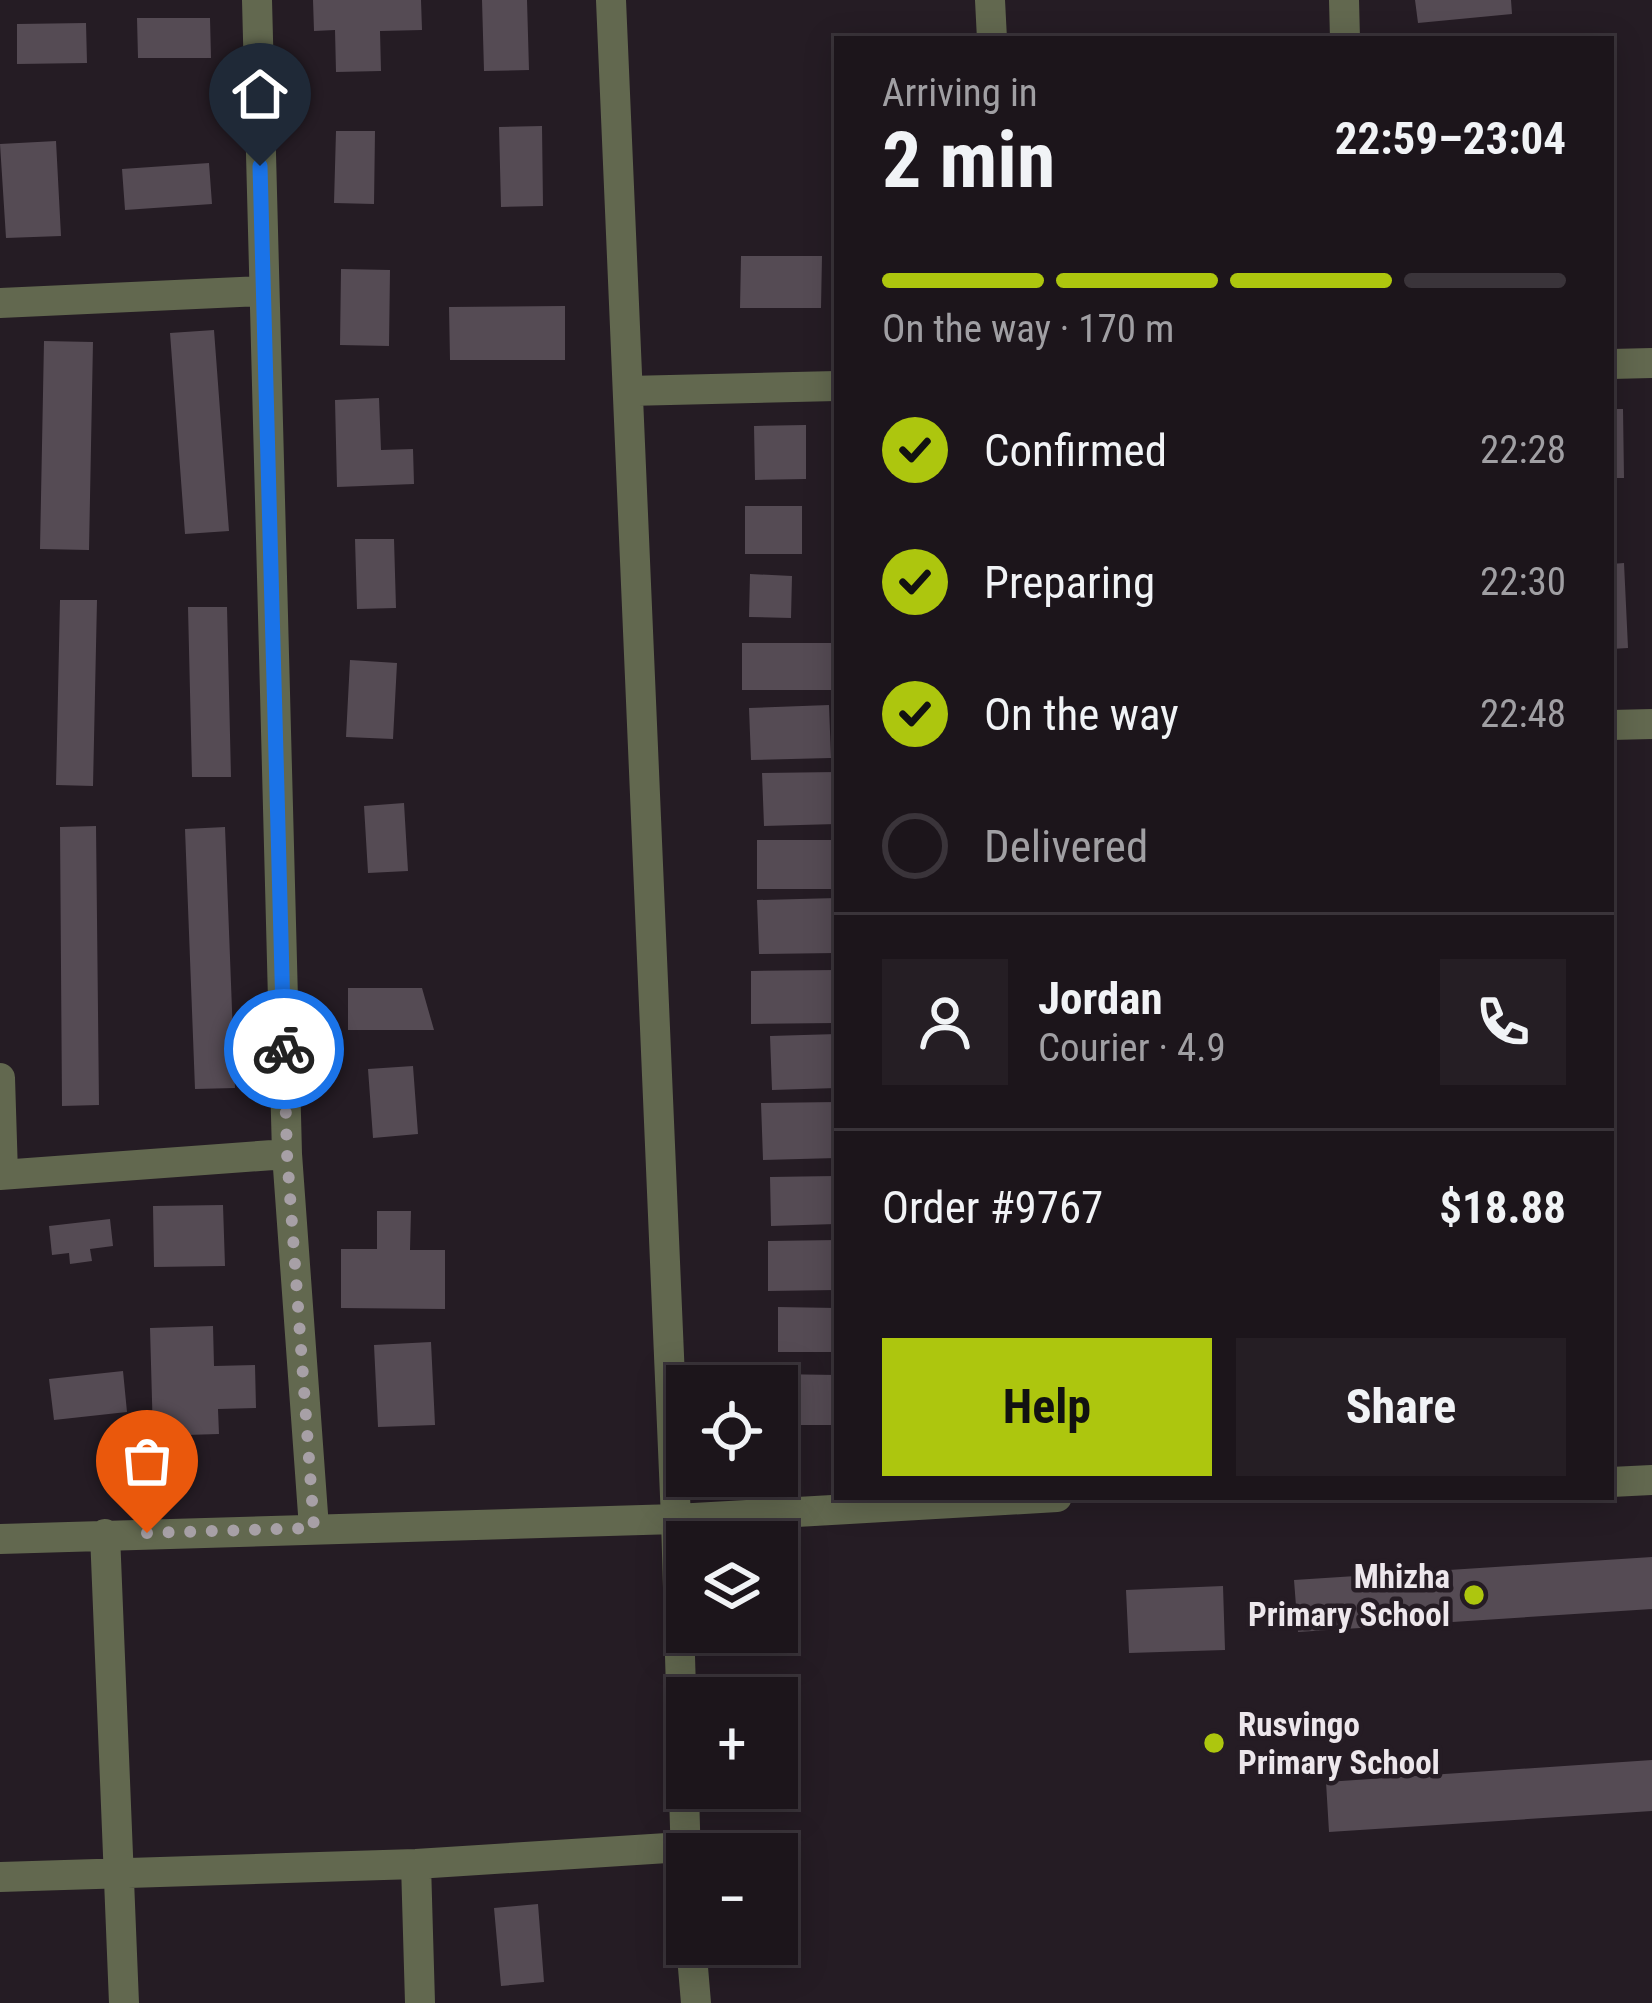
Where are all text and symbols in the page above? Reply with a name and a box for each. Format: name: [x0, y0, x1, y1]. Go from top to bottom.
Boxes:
pin: [209, 43, 311, 166]
icon: home: [227, 61, 293, 127]
text: Arriving in: [882, 70, 1038, 116]
text: 22:59–23:04: [1335, 112, 1566, 165]
text: 2 min: [882, 115, 1055, 206]
text: On the way · 170 m: [882, 306, 1174, 352]
icon: check: [882, 417, 948, 483]
text: Confirmed: [984, 424, 1167, 477]
text: 22:28: [1480, 427, 1566, 473]
icon: check: [882, 549, 948, 615]
text: Preparing: [984, 556, 1155, 609]
text: 22:30: [1480, 559, 1566, 605]
icon: check: [882, 681, 948, 747]
text: On the way: [984, 688, 1179, 741]
text: 22:48: [1480, 691, 1566, 737]
text: Delivered: [984, 820, 1148, 873]
button: person: [882, 959, 1008, 1085]
button: phone: [1440, 959, 1566, 1085]
text: Jordan: [1038, 972, 1163, 1025]
courier: [224, 989, 344, 1109]
icon: bike: [251, 1016, 317, 1082]
text: Courier · 4.9: [1038, 1025, 1226, 1071]
text: Order #9767: [882, 1181, 1103, 1234]
text: $18.88: [1439, 1181, 1566, 1234]
button: Help: [882, 1338, 1212, 1476]
button: Share: [1236, 1338, 1566, 1476]
map controls: [666, 1365, 798, 1965]
button: locate: [666, 1365, 798, 1497]
pin: [96, 1410, 198, 1533]
icon: bag: [114, 1428, 180, 1494]
button: layers: [666, 1521, 798, 1653]
place label: Mhizha Primary School: [1248, 1557, 1450, 1634]
marker: Mhizha Primary School: [1461, 1582, 1487, 1608]
button: +: [666, 1677, 798, 1809]
place label: Rusvingo Primary School: [1238, 1705, 1440, 1782]
marker: Rusvingo Primary School: [1201, 1730, 1227, 1756]
button: −: [666, 1833, 798, 1965]

